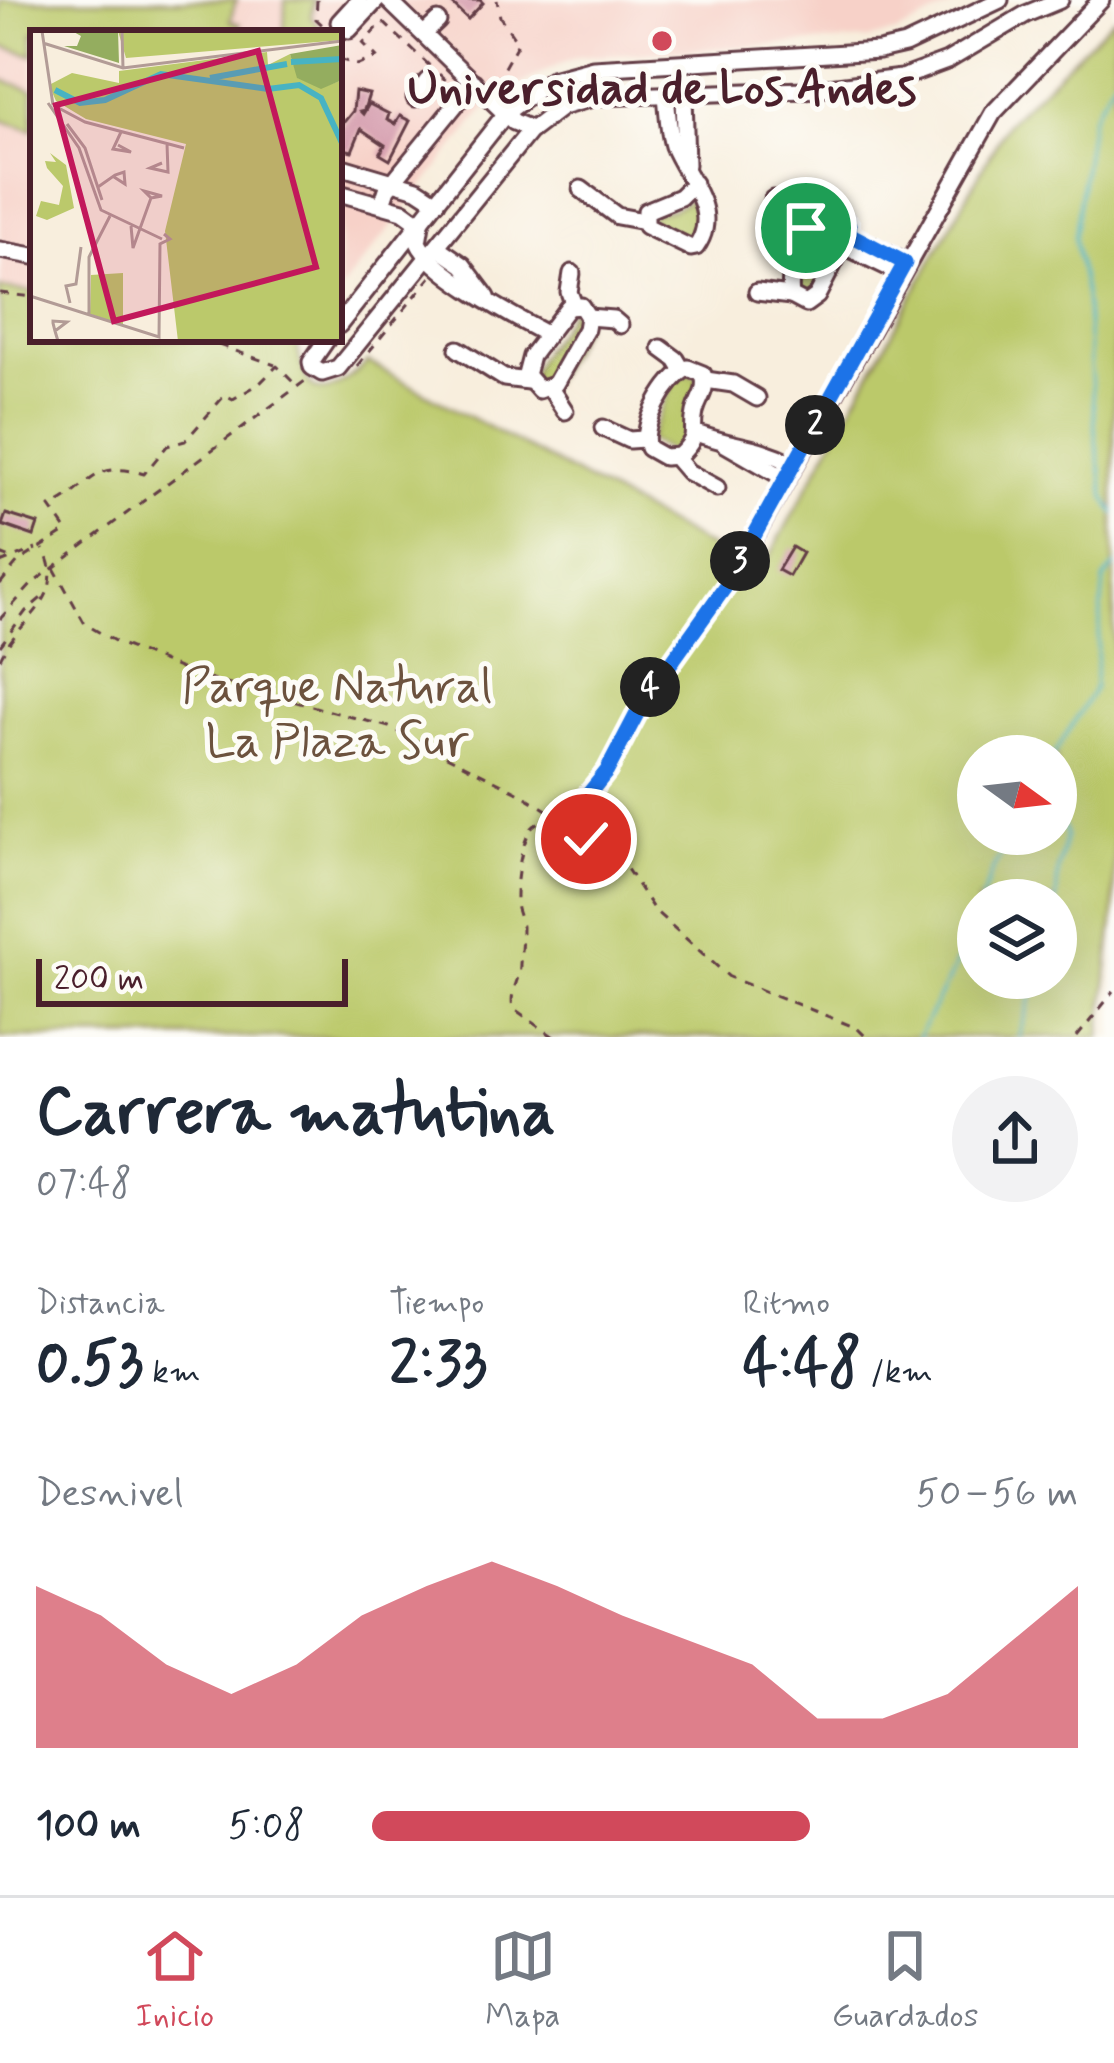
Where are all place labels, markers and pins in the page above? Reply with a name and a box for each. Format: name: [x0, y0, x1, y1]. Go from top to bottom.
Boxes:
marker: Universidad de Los Andes: [649, 28, 675, 54]
place label: Universidad de Los Andes: [407, 58, 917, 121]
pin: [755, 177, 857, 279]
pin: 2: [785, 395, 845, 455]
pin: 3: [710, 531, 770, 591]
pin: 4: [620, 657, 680, 717]
pin: [535, 788, 637, 890]

